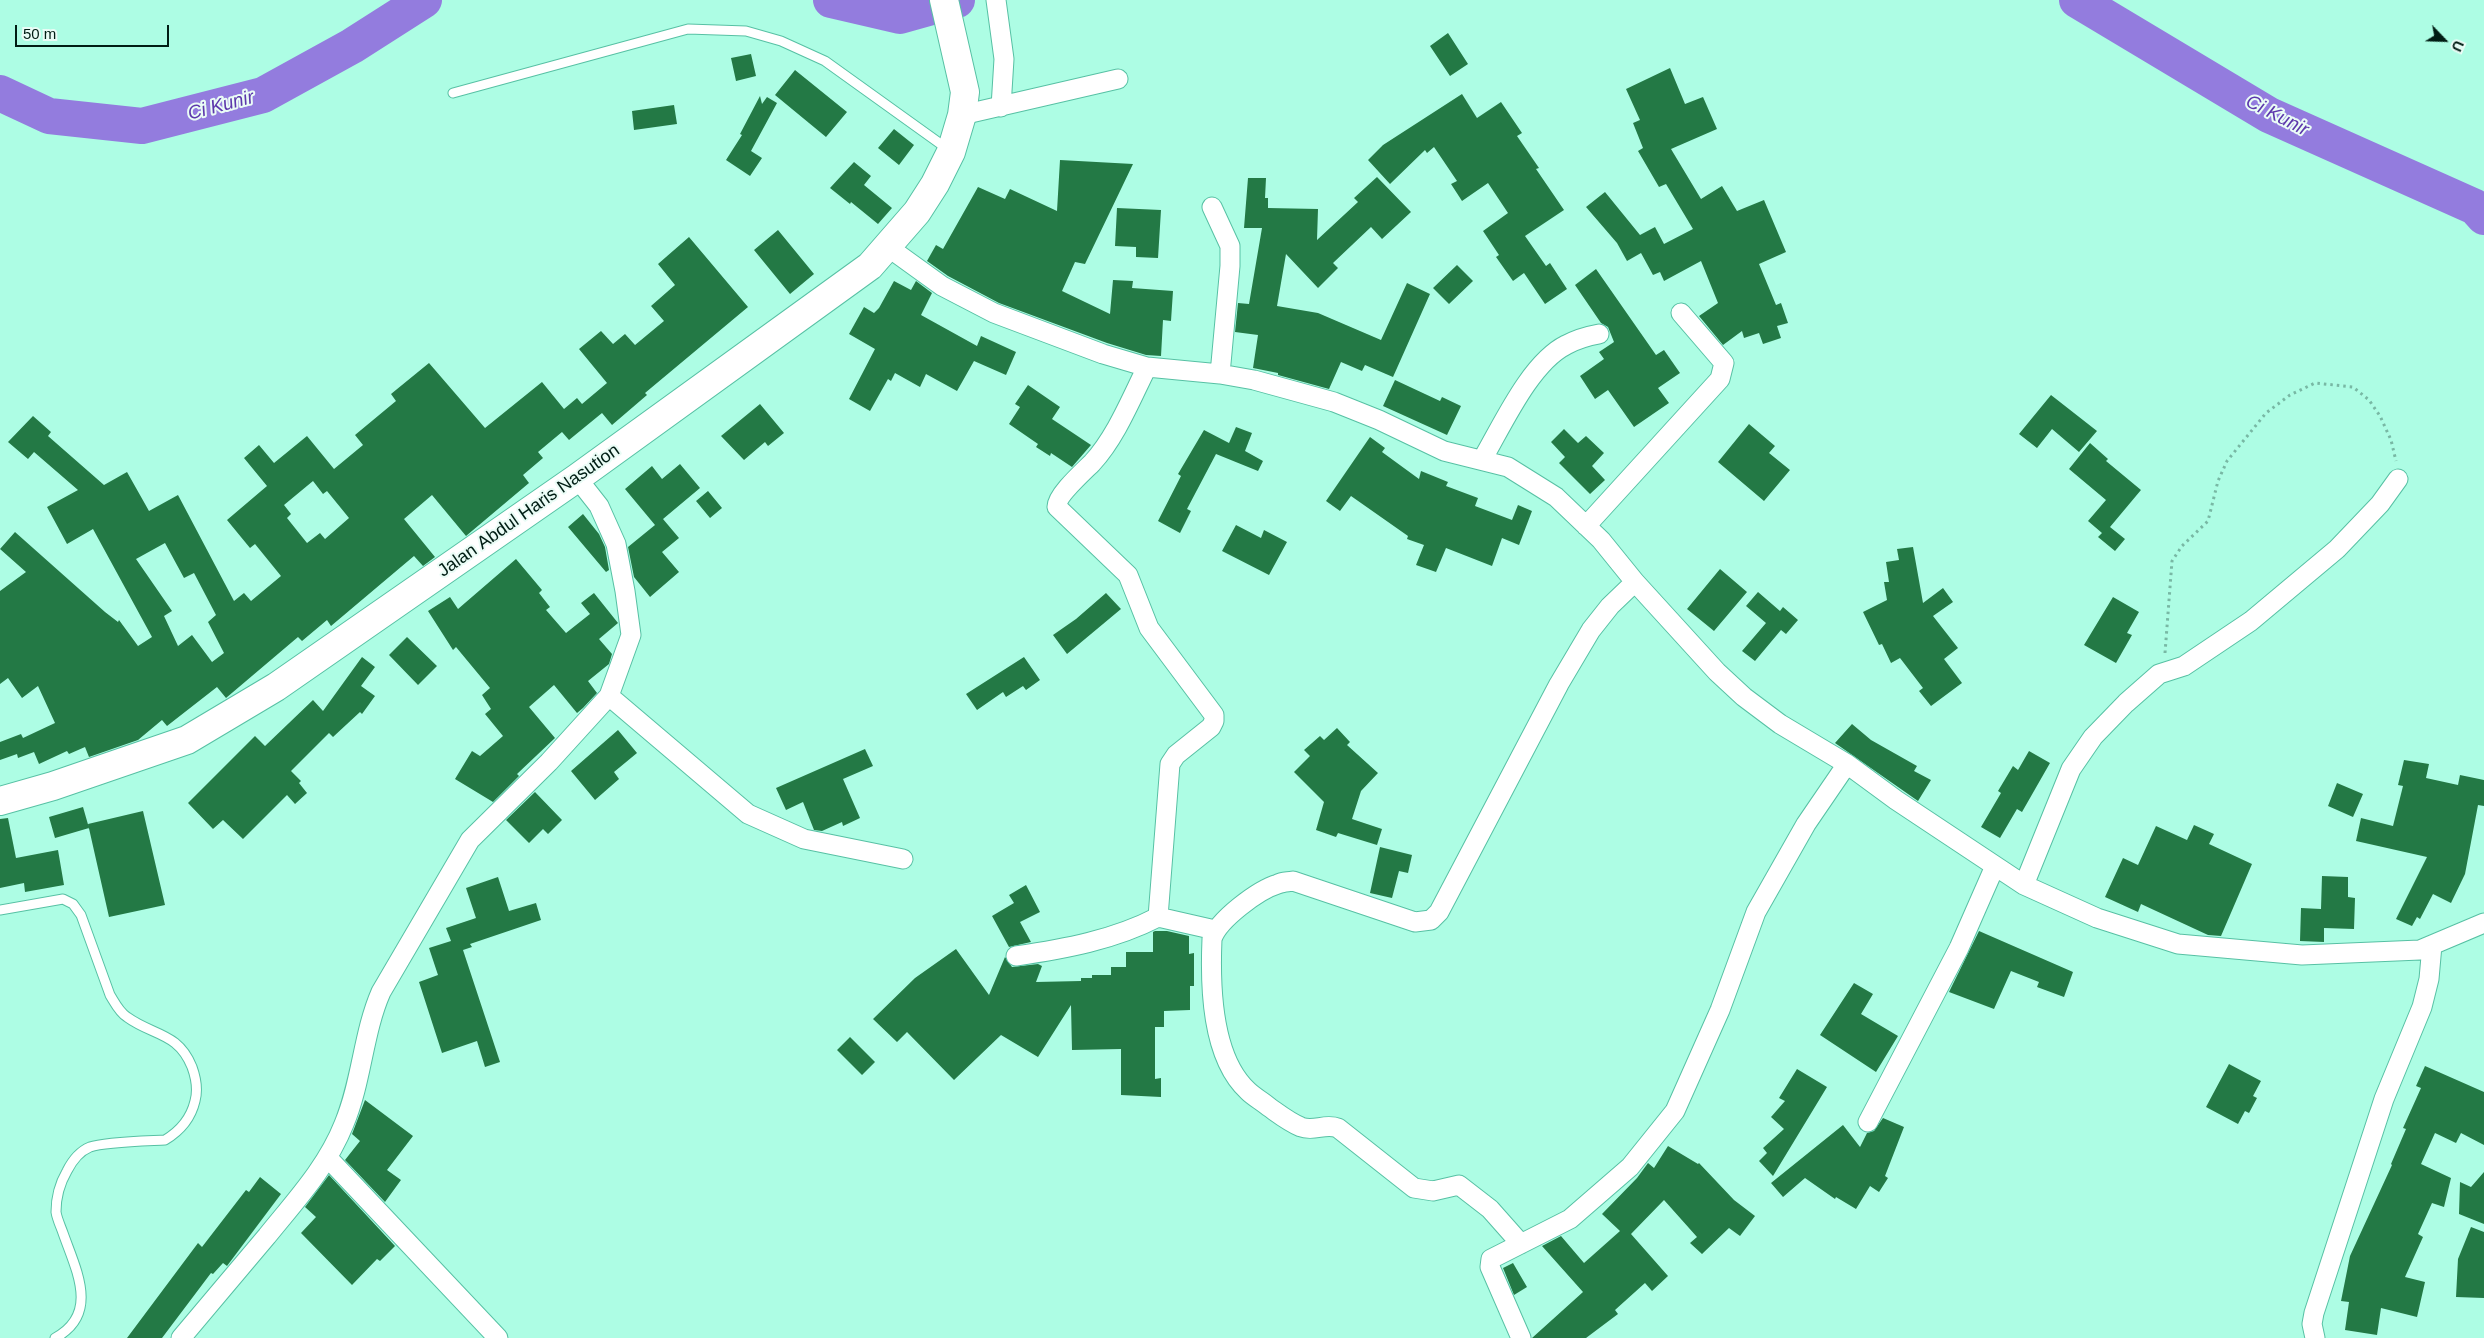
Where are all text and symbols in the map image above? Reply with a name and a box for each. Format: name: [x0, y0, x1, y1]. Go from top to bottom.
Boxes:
scale bar: [18, 15, 171, 47]
north arrow: [2419, 15, 2469, 65]
text: 50 m: [23, 25, 56, 42]
text: U: [2448, 38, 2467, 54]
water label: Ci Kunir: [185, 86, 257, 126]
water label: Ci Kunir: [2242, 91, 2312, 141]
street label: Jalan Abdul Haris Nasution: [434, 440, 624, 582]

